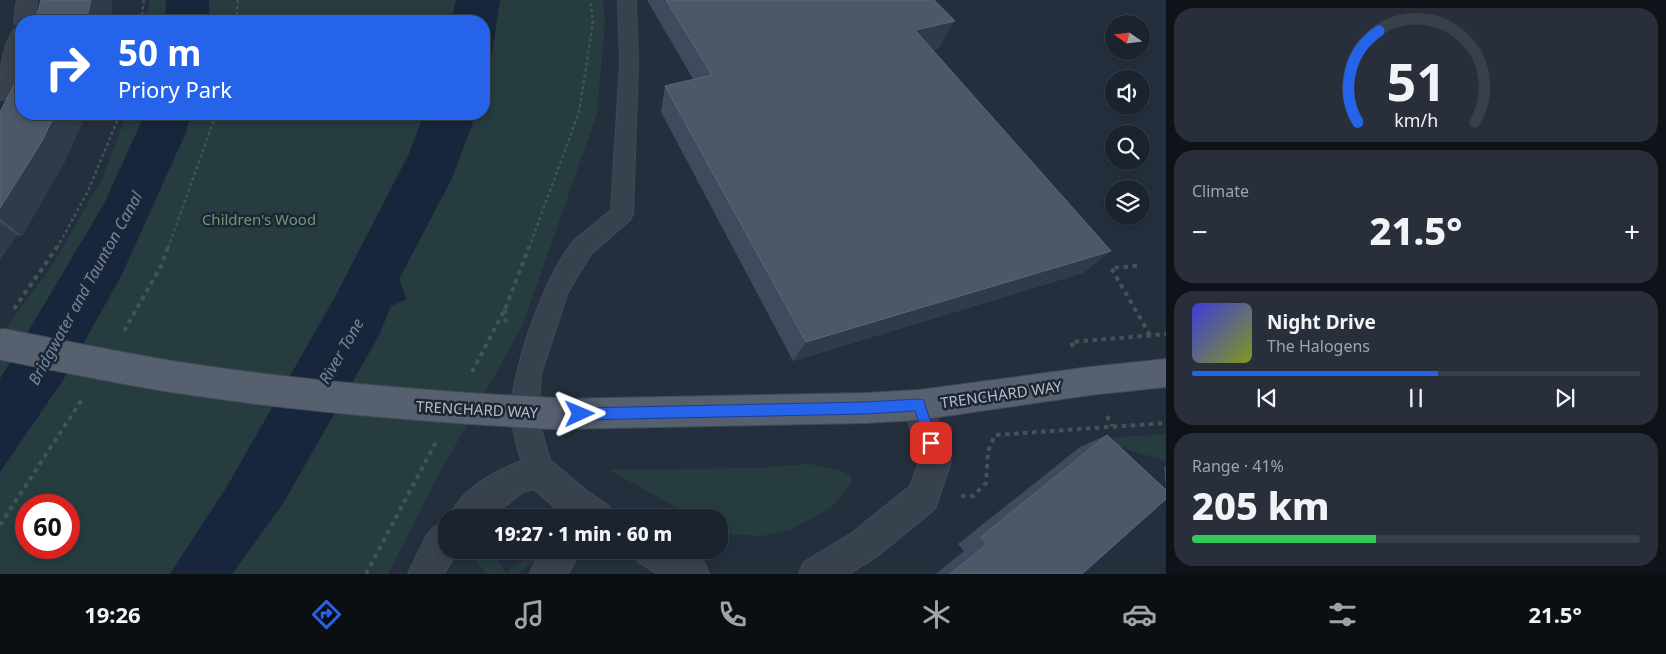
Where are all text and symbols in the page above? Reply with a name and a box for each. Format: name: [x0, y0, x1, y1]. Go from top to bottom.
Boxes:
north arrow: [1105, 15, 1150, 60]
map controls: [1105, 15, 1150, 225]
text: 50 m: [118, 29, 201, 76]
icon: right: [35, 35, 100, 100]
text: 51: [1386, 45, 1446, 116]
button: sound: [1105, 70, 1150, 115]
text: Priory Park: [118, 74, 232, 104]
text: km/h: [1394, 108, 1438, 132]
button: search: [1105, 125, 1150, 170]
button: layers: [1105, 180, 1150, 225]
text: Climate: [1192, 180, 1249, 202]
water label: Bridgwater and Taunton Canal: [23, 187, 148, 389]
text: 21.5°: [1370, 204, 1462, 256]
park label: Children's Wood: [202, 209, 316, 229]
text: −: [1192, 212, 1208, 250]
text: +: [1624, 212, 1640, 250]
text: Night Drive: [1267, 309, 1376, 335]
water label: River Tone: [313, 314, 369, 388]
text: The Halogens: [1267, 335, 1370, 357]
street label: TRENCHARD WAY: [939, 376, 1063, 412]
icon: previous: [1253, 384, 1281, 412]
icon: pause: [1402, 384, 1430, 412]
icon: next: [1551, 384, 1579, 412]
position arrow: [553, 387, 605, 439]
street label: TRENCHARD WAY: [415, 396, 539, 422]
pin: [910, 422, 952, 464]
icon: arrive: [917, 429, 945, 457]
text: Range · 41%: [1192, 455, 1284, 477]
text: 205 km: [1192, 479, 1330, 531]
speed limit sign: 60: [15, 494, 80, 559]
text: 19:27 · 1 min · 60 m: [494, 521, 672, 547]
icon: directions: [309, 597, 344, 632]
icon: music: [512, 597, 547, 632]
icon: phone: [715, 597, 750, 632]
icon: climate: [919, 597, 954, 632]
icon: car: [1122, 597, 1157, 632]
icon: filters: [1325, 597, 1360, 632]
text: 19:26: [84, 599, 141, 629]
text: 21.5°: [1529, 599, 1582, 629]

